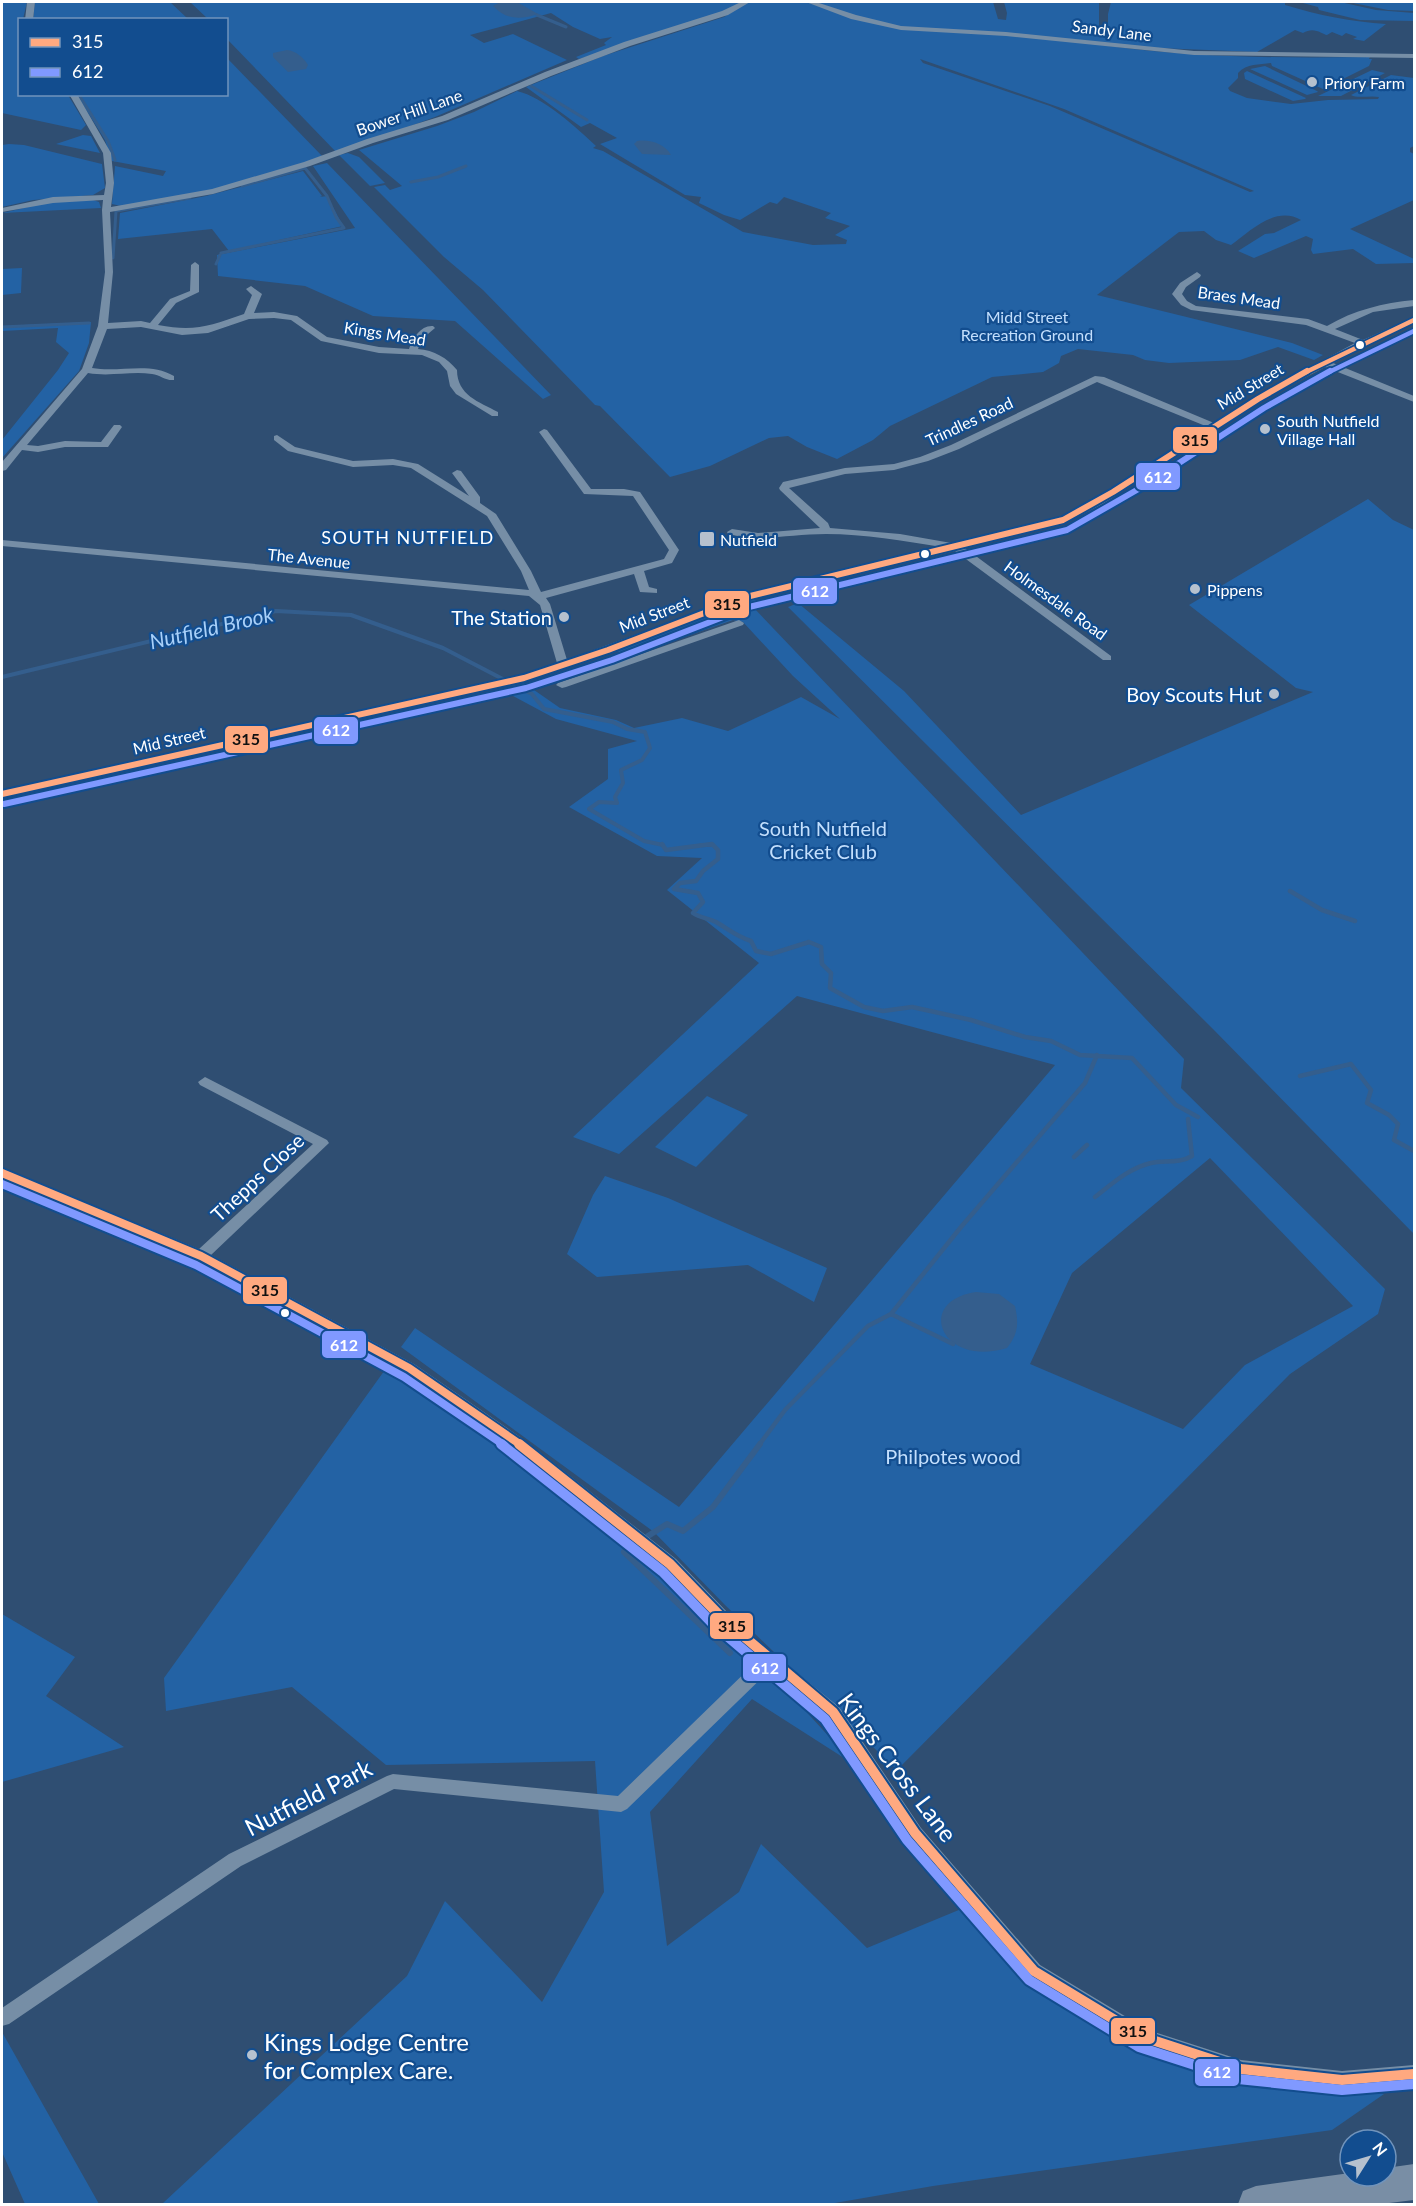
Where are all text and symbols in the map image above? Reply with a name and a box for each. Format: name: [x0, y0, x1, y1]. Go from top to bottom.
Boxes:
street label: Sandy Lane: [1071, 16, 1153, 44]
legend: [18, 18, 228, 96]
text: 315: [72, 30, 103, 52]
text: 612: [72, 60, 103, 82]
place label: Priory Farm: [1324, 73, 1405, 92]
marker: Priory Farm: [1305, 75, 1319, 89]
street label: Bower Hill Lane: [354, 85, 464, 139]
street label: Braes Mead: [1196, 282, 1282, 312]
park label: Midd Street Recreation Ground: [961, 307, 1093, 344]
street label: Kings Mead: [343, 317, 427, 349]
unlabelled marker: [1354, 339, 1366, 351]
street label: Mid Street: [1213, 359, 1287, 413]
street label: Trindles Road: [922, 393, 1016, 449]
place label: South Nutfield Village Hall: [1277, 411, 1379, 448]
marker: South Nutfield Village Hall: [1258, 422, 1272, 436]
line badge: 315: [1172, 426, 1218, 454]
text: 315: [1181, 430, 1209, 449]
line badge: 612: [1135, 462, 1181, 491]
text: 612: [1144, 467, 1172, 486]
district label: SOUTH NUTFIELD: [321, 526, 495, 548]
marker: Nutfield: [698, 530, 716, 548]
place label: Nutfield: [720, 530, 777, 549]
street label: The Avenue: [267, 544, 351, 572]
unlabelled marker: [919, 548, 931, 560]
street label: Holmesdale Road: [1001, 556, 1111, 644]
line badge: 612: [792, 577, 838, 605]
place label: Pippens: [1207, 580, 1263, 599]
text: 612: [801, 581, 829, 600]
marker: Pippens: [1188, 582, 1202, 596]
line badge: 315: [704, 590, 750, 619]
street label: Mid Street: [616, 592, 692, 636]
text: 315: [713, 594, 741, 613]
water label: Nutfield Brook: [147, 600, 276, 653]
place label: The Station: [451, 605, 552, 629]
marker: The Station: [557, 610, 571, 624]
place label: Boy Scouts Hut: [1126, 682, 1262, 706]
marker: Boy Scouts Hut: [1267, 687, 1281, 701]
line badge: 612: [313, 716, 359, 745]
text: 612: [322, 720, 350, 739]
street label: Mid Street: [131, 722, 207, 758]
line badge: 315: [224, 725, 269, 754]
text: 315: [232, 729, 260, 748]
park label: South Nutfield Cricket Club: [759, 816, 887, 863]
street label: Thepps Close: [206, 1128, 308, 1226]
line badge: 315: [242, 1276, 288, 1305]
text: 315: [251, 1280, 279, 1299]
unlabelled marker: [279, 1307, 291, 1319]
line badge: 612: [321, 1330, 367, 1359]
text: 612: [330, 1335, 358, 1354]
park label: Philpotes wood: [885, 1444, 1021, 1468]
line badge: 315: [709, 1612, 754, 1640]
text: 315: [718, 1616, 746, 1635]
line badge: 612: [742, 1653, 787, 1682]
text: 612: [751, 1658, 779, 1677]
street label: Kings Cross Lane: [833, 1687, 963, 1847]
street label: Nutfield Park: [240, 1752, 377, 1841]
line badge: 315: [1110, 2017, 1156, 2045]
text: 315: [1119, 2021, 1147, 2040]
place label: Kings Lodge Centre for Complex Care.: [264, 2027, 469, 2084]
marker: Kings Lodge Centre for Complex Care.: [245, 2048, 259, 2062]
line badge: 612: [1194, 2058, 1240, 2087]
text: 612: [1203, 2062, 1231, 2081]
north arrow: [1338, 2128, 1398, 2188]
text: N: [1369, 2138, 1392, 2159]

